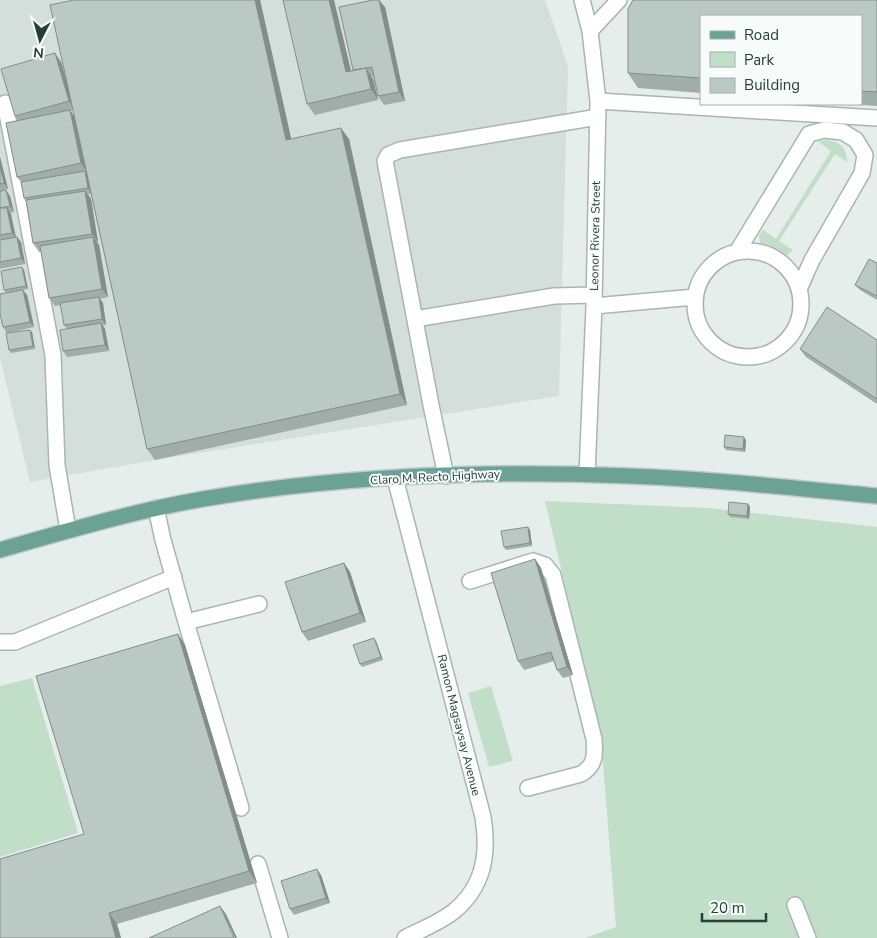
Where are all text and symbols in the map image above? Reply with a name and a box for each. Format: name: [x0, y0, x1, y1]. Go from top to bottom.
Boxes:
north arrow: [15, 15, 65, 65]
legend: [700, 15, 862, 105]
text: Road: [744, 25, 779, 45]
text: N: [32, 42, 45, 62]
text: Park: [744, 50, 774, 70]
text: Building: [744, 75, 800, 95]
street label: Leonor Rivera Street: [586, 180, 604, 291]
street label: Claro M. Recto Highway: [370, 466, 501, 488]
street label: Ramon Magsaysay Avenue: [434, 653, 484, 797]
scale bar: [702, 890, 766, 922]
text: 20 m: [710, 898, 745, 918]

